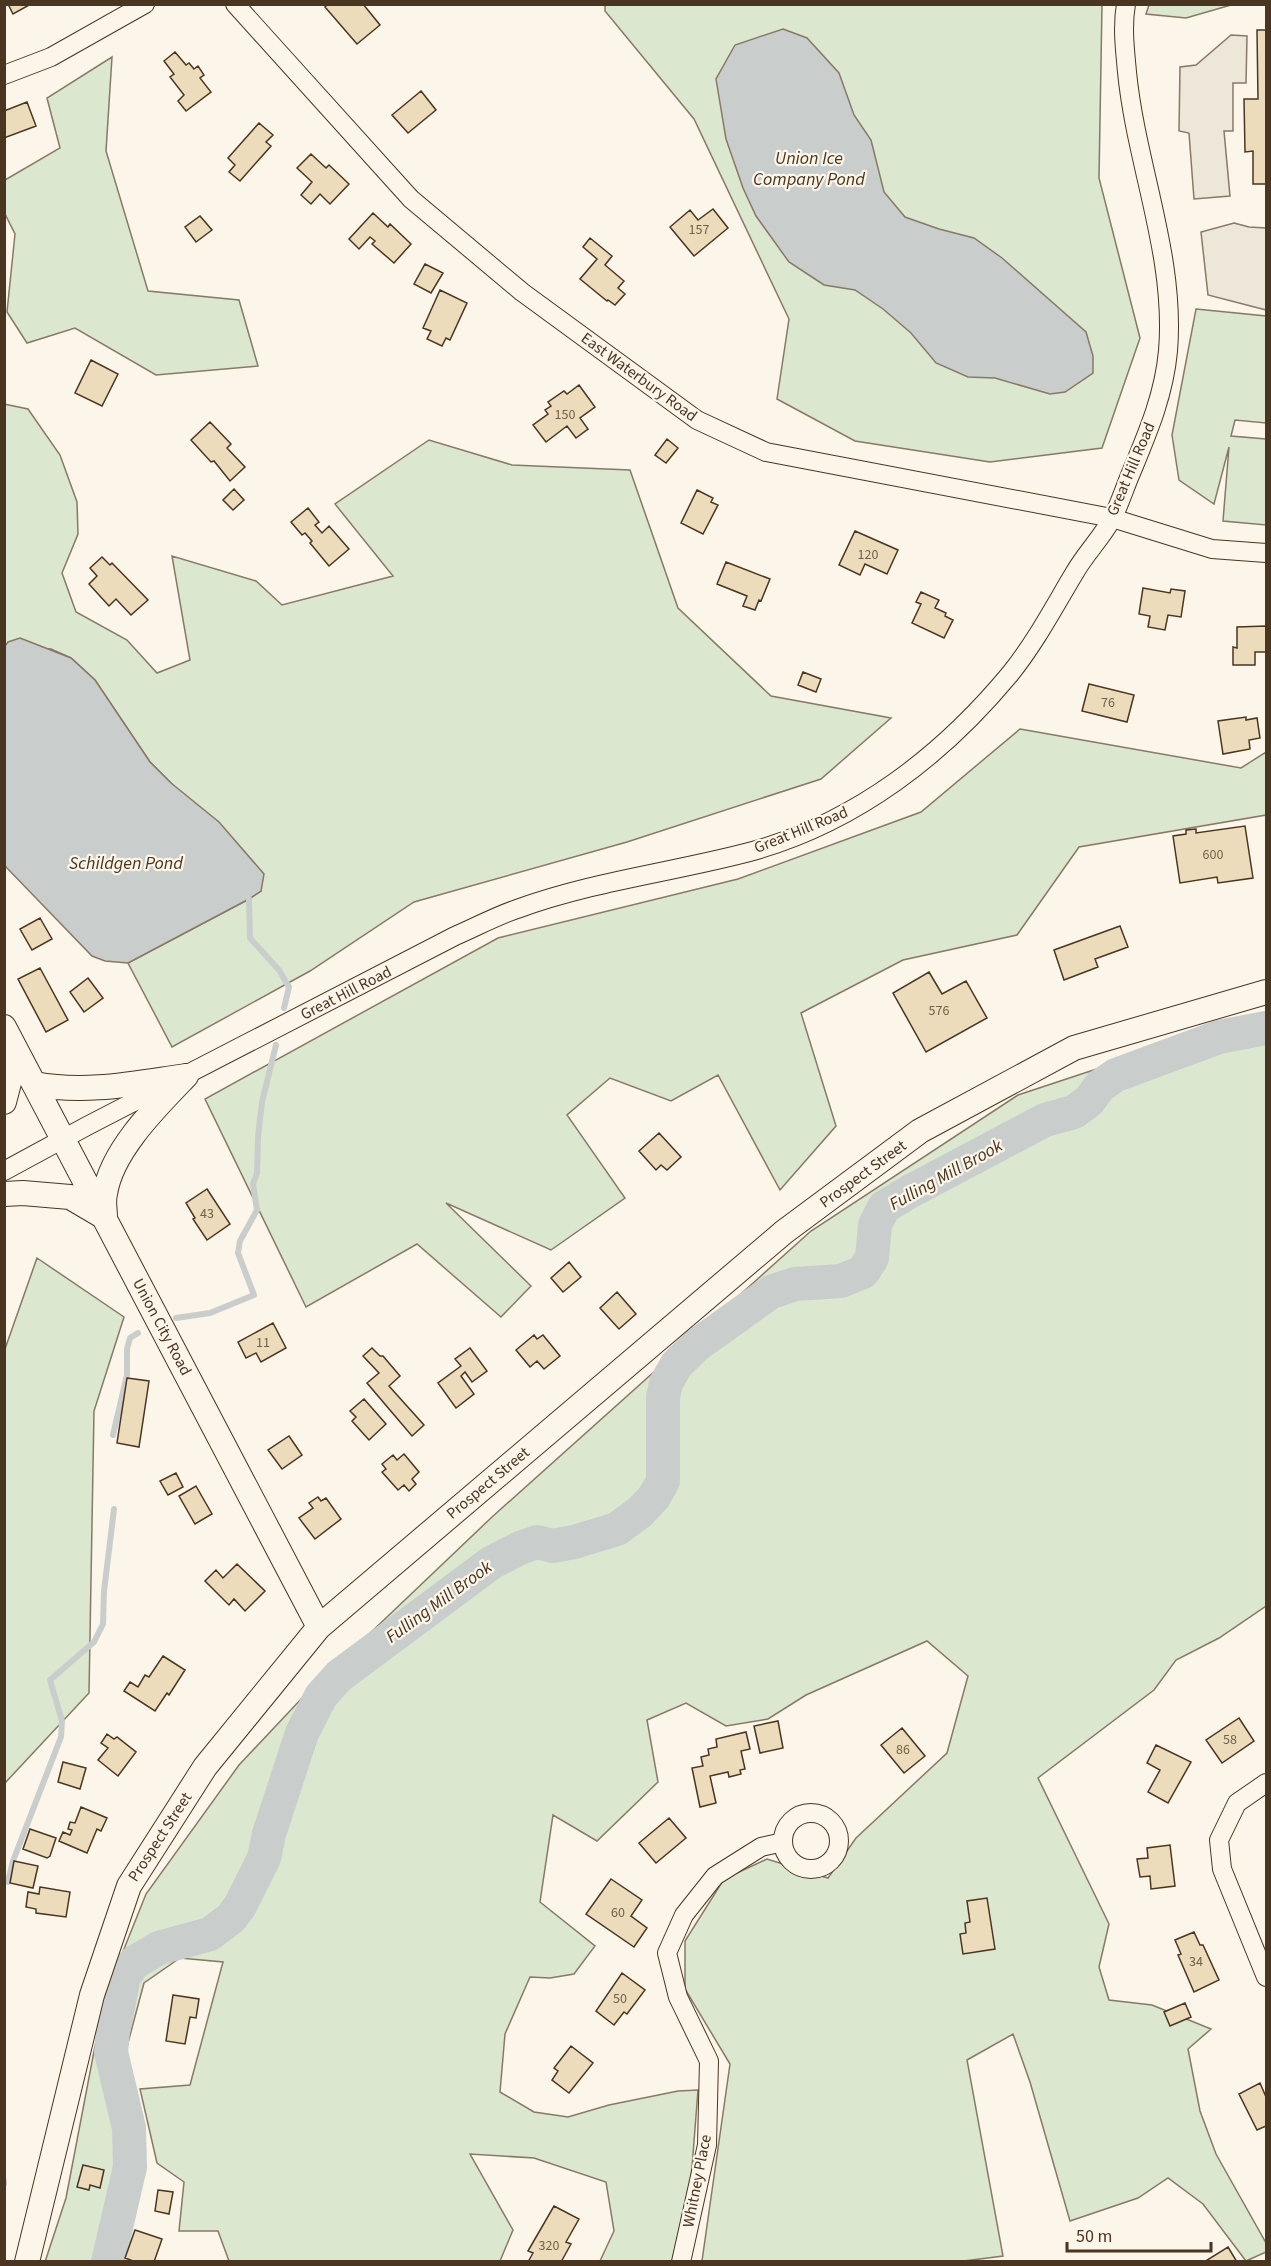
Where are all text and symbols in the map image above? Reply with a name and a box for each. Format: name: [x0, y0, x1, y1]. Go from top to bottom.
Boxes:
water label: Union Ice Company Pond: [753, 146, 865, 192]
house number: 157: [689, 220, 709, 240]
street label: East Waterbury Road: [576, 327, 702, 427]
house number: 150: [555, 405, 575, 425]
street label: Great Hill Road: [1101, 419, 1161, 519]
house number: 120: [858, 545, 878, 565]
house number: 76: [1101, 693, 1115, 713]
street label: Great Hill Road: [751, 801, 851, 859]
house number: 600: [1203, 845, 1223, 865]
water label: Schildgen Pond: [69, 851, 183, 876]
street label: Great Hill Road: [297, 961, 395, 1025]
house number: 576: [929, 1001, 949, 1021]
water label: Fulling Mill Brook: [885, 1133, 1008, 1217]
street label: Prospect Street: [815, 1135, 911, 1213]
house number: 43: [200, 1204, 214, 1224]
street label: Union City Road: [127, 1275, 197, 1379]
house number: 11: [256, 1333, 270, 1353]
street label: Prospect Street: [442, 1441, 535, 1524]
water label: Fulling Mill Brook: [381, 1555, 498, 1649]
house number: 58: [1223, 1730, 1237, 1750]
house number: 86: [896, 1740, 910, 1760]
street label: Prospect Street: [123, 1788, 197, 1886]
house number: 60: [611, 1903, 625, 1923]
house number: 34: [1189, 1952, 1203, 1972]
house number: 50: [613, 1989, 627, 2009]
street label: Whitney Place: [677, 2133, 717, 2229]
scale bar: [1067, 2215, 1211, 2253]
text: 50 m: [1076, 2224, 1112, 2249]
house number: 320: [539, 2236, 559, 2256]

